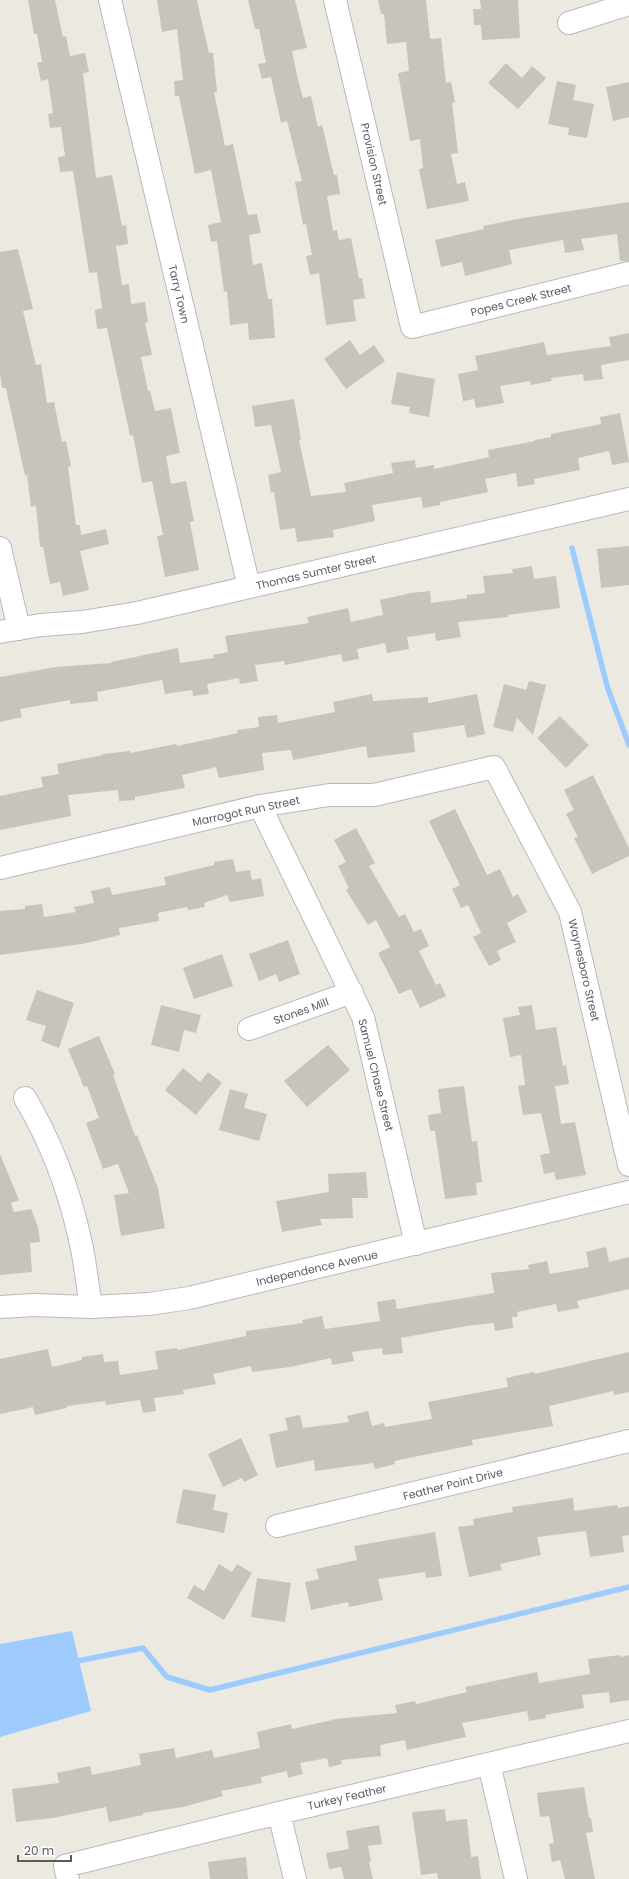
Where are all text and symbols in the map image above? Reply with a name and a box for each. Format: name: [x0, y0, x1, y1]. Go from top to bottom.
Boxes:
street label: Provision Street: [357, 121, 391, 207]
street label: Tarry Town: [164, 263, 194, 325]
street label: Popes Creek Street: [469, 280, 573, 320]
street label: Thomas Sumter Street: [255, 550, 377, 594]
street label: Marrogot Run Street: [191, 792, 301, 830]
street label: Waynesboro Street: [564, 917, 604, 1023]
street label: Stones Mill: [271, 994, 331, 1028]
street label: Samuel Chase Street: [354, 1017, 398, 1133]
street label: Independence Avenue: [255, 1246, 380, 1290]
street label: Feather Point Drive: [401, 1464, 505, 1504]
street label: Turkey Feather: [306, 1780, 388, 1814]
scale bar: [18, 1837, 71, 1863]
text: 20 m: [24, 1842, 54, 1859]

